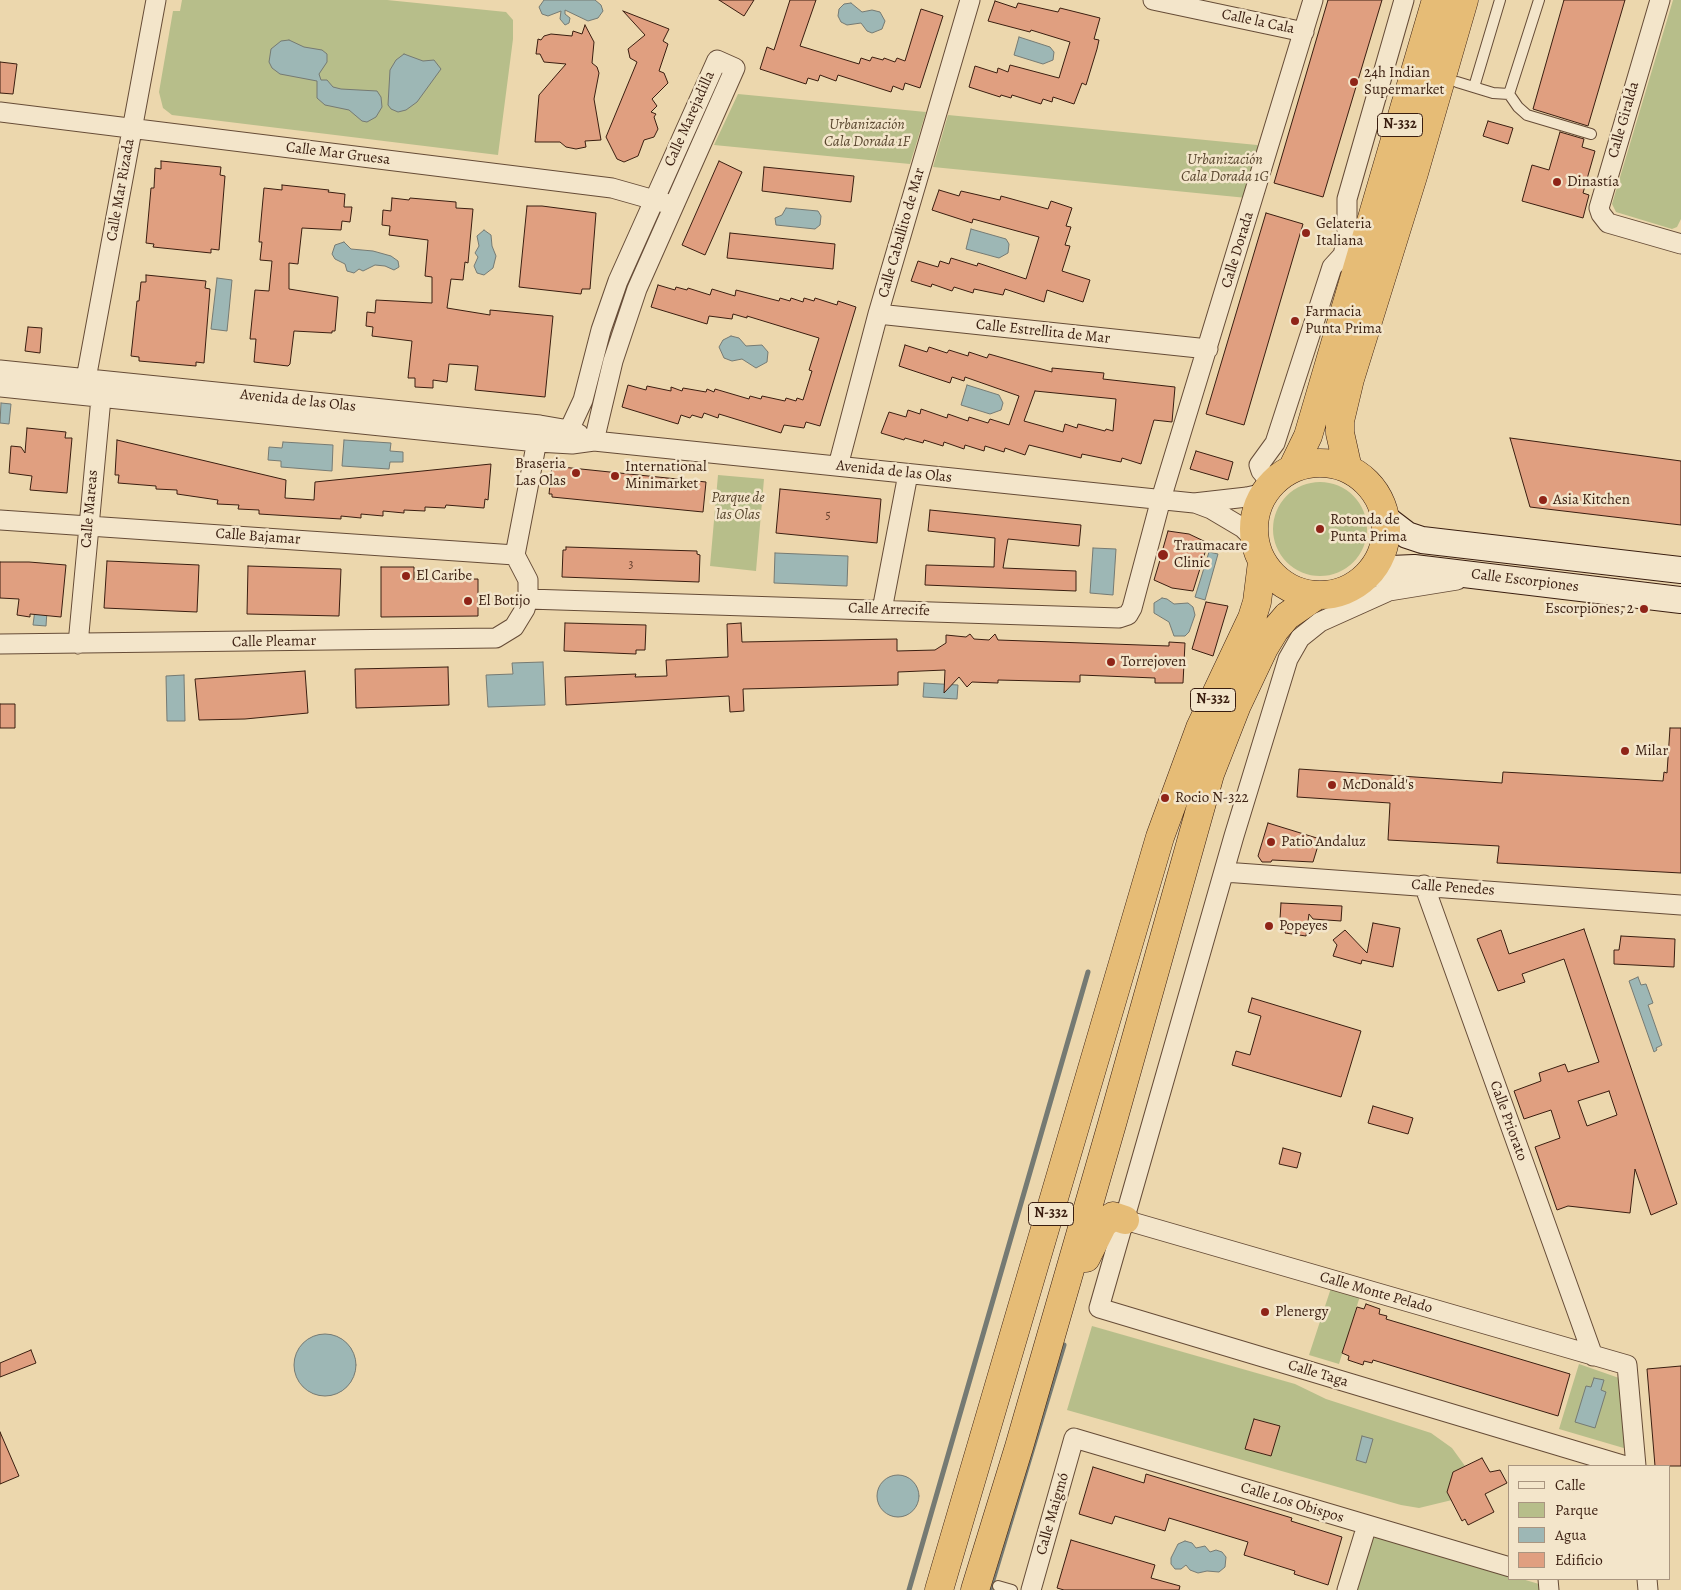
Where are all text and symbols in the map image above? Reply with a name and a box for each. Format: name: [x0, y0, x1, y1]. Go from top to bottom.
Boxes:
street label: Calle la Cala: [1220, 5, 1296, 39]
place label: 24h Indian Supermarket: [1364, 64, 1444, 99]
street label: Calle Marejadilla: [661, 68, 719, 170]
marker: 24h Indian Supermarket: [1348, 76, 1360, 88]
street label: Calle Giralda: [1605, 80, 1643, 160]
road number: N-332: [1378, 114, 1422, 136]
park label: Urbanización Cala Dorada 1F: [824, 116, 910, 151]
street label: Calle Mar Rizada: [103, 137, 139, 243]
street label: Calle Mar Gruesa: [285, 139, 391, 169]
park label: Urbanización Cala Dorada 1G: [1181, 151, 1269, 186]
street label: Calle Caballito de Mar: [875, 166, 929, 300]
place label: Dinastía: [1567, 173, 1619, 191]
marker: Dinastía: [1551, 176, 1563, 188]
street label: Calle Dorada: [1218, 210, 1258, 290]
place label: Gelateria Italiana: [1316, 215, 1372, 250]
marker: Gelateria Italiana: [1300, 227, 1312, 239]
place label: Farmacia Punta Prima: [1305, 303, 1382, 338]
marker: Farmacia Punta Prima: [1289, 315, 1301, 327]
street label: Calle Estrellita de Mar: [975, 316, 1111, 348]
street label: Avenida de las Olas: [239, 386, 357, 416]
place label: Braseria Las Olas: [515, 455, 566, 490]
street label: Avenida de las Olas: [835, 457, 953, 487]
place label: International Minimarket: [625, 458, 707, 493]
marker: Braseria Las Olas: [570, 467, 582, 479]
street label: Calle Mareas: [78, 469, 102, 549]
marker: International Minimarket: [609, 470, 621, 482]
park label: Parque de las Olas: [711, 489, 765, 524]
place label: Asia Kitchen: [1553, 491, 1630, 509]
marker: Asia Kitchen: [1537, 494, 1549, 506]
house number: 5: [825, 509, 831, 523]
place label: Rotonda de Punta Prima: [1330, 511, 1407, 546]
marker: Rotonda de Punta Prima: [1314, 523, 1326, 535]
street label: Calle Bajamar: [215, 525, 301, 549]
place label: Traumacare Clinic: [1174, 537, 1247, 572]
marker: Traumacare Clinic: [1156, 548, 1170, 562]
house number: 3: [629, 558, 633, 572]
street label: Calle Escorpiones: [1470, 565, 1580, 597]
place label: El Caribe: [416, 567, 472, 585]
marker: El Caribe: [400, 570, 412, 582]
place label: El Botijo: [478, 592, 530, 610]
marker: El Botijo: [462, 595, 474, 607]
street label: Calle Arrecife: [848, 600, 930, 620]
place label: Escorpiones, 2: [1545, 600, 1634, 618]
marker: Escorpiones, 2: [1638, 603, 1650, 615]
street label: Calle Pleamar: [232, 632, 316, 652]
place label: Torrejoven: [1121, 653, 1186, 671]
marker: Torrejoven: [1105, 656, 1117, 668]
road number: N-332: [1190, 688, 1236, 712]
place label: Milar: [1635, 742, 1668, 760]
marker: Milar: [1619, 745, 1631, 757]
place label: McDonald's: [1342, 776, 1414, 794]
marker: McDonald's: [1326, 779, 1338, 791]
place label: Rocio N-322: [1175, 789, 1249, 807]
marker: Rocio N-322: [1159, 792, 1171, 804]
place label: Patio Andaluz: [1281, 833, 1366, 851]
marker: Patio Andaluz: [1265, 836, 1277, 848]
street label: Calle Penedes: [1411, 876, 1495, 900]
place label: Popeyes: [1279, 917, 1328, 935]
marker: Popeyes: [1263, 920, 1275, 932]
street label: Calle Priorato: [1485, 1078, 1531, 1164]
road number: N-332: [1028, 1202, 1074, 1226]
street label: Calle Monte Pelado: [1317, 1268, 1435, 1318]
place label: Plenergy: [1275, 1303, 1329, 1321]
marker: Plenergy: [1259, 1306, 1271, 1318]
street label: Calle Taga: [1286, 1356, 1350, 1392]
legend: [1508, 1465, 1671, 1580]
street label: Calle Maigmó: [1033, 1471, 1073, 1557]
text: Calle: [1555, 1475, 1585, 1495]
street label: Calle Los Obispos: [1238, 1479, 1346, 1527]
text: Parque: [1555, 1500, 1598, 1520]
text: Agua: [1555, 1525, 1586, 1545]
text: Edificio: [1555, 1550, 1603, 1570]

